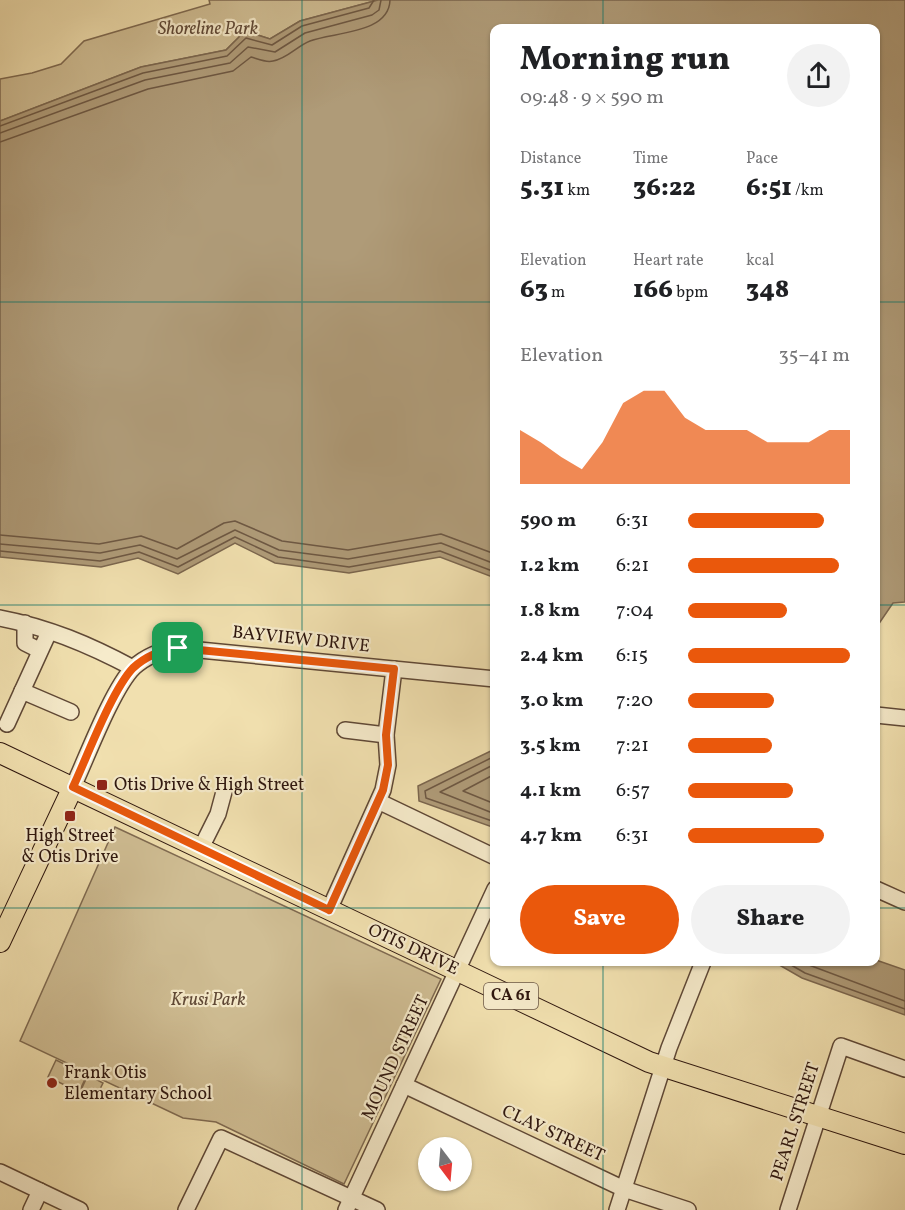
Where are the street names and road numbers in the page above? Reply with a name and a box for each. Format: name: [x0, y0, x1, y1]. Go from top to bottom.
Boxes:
street label: BAYVIEW DRIVE: [231, 620, 371, 660]
street label: OTIS DRIVE: [363, 918, 463, 982]
road number: CA 61: [484, 983, 538, 1009]
street label: MOUND STREET: [356, 991, 436, 1125]
street label: PEARL STREET: [765, 1059, 827, 1184]
street label: CLAY STREET: [497, 1099, 609, 1169]

